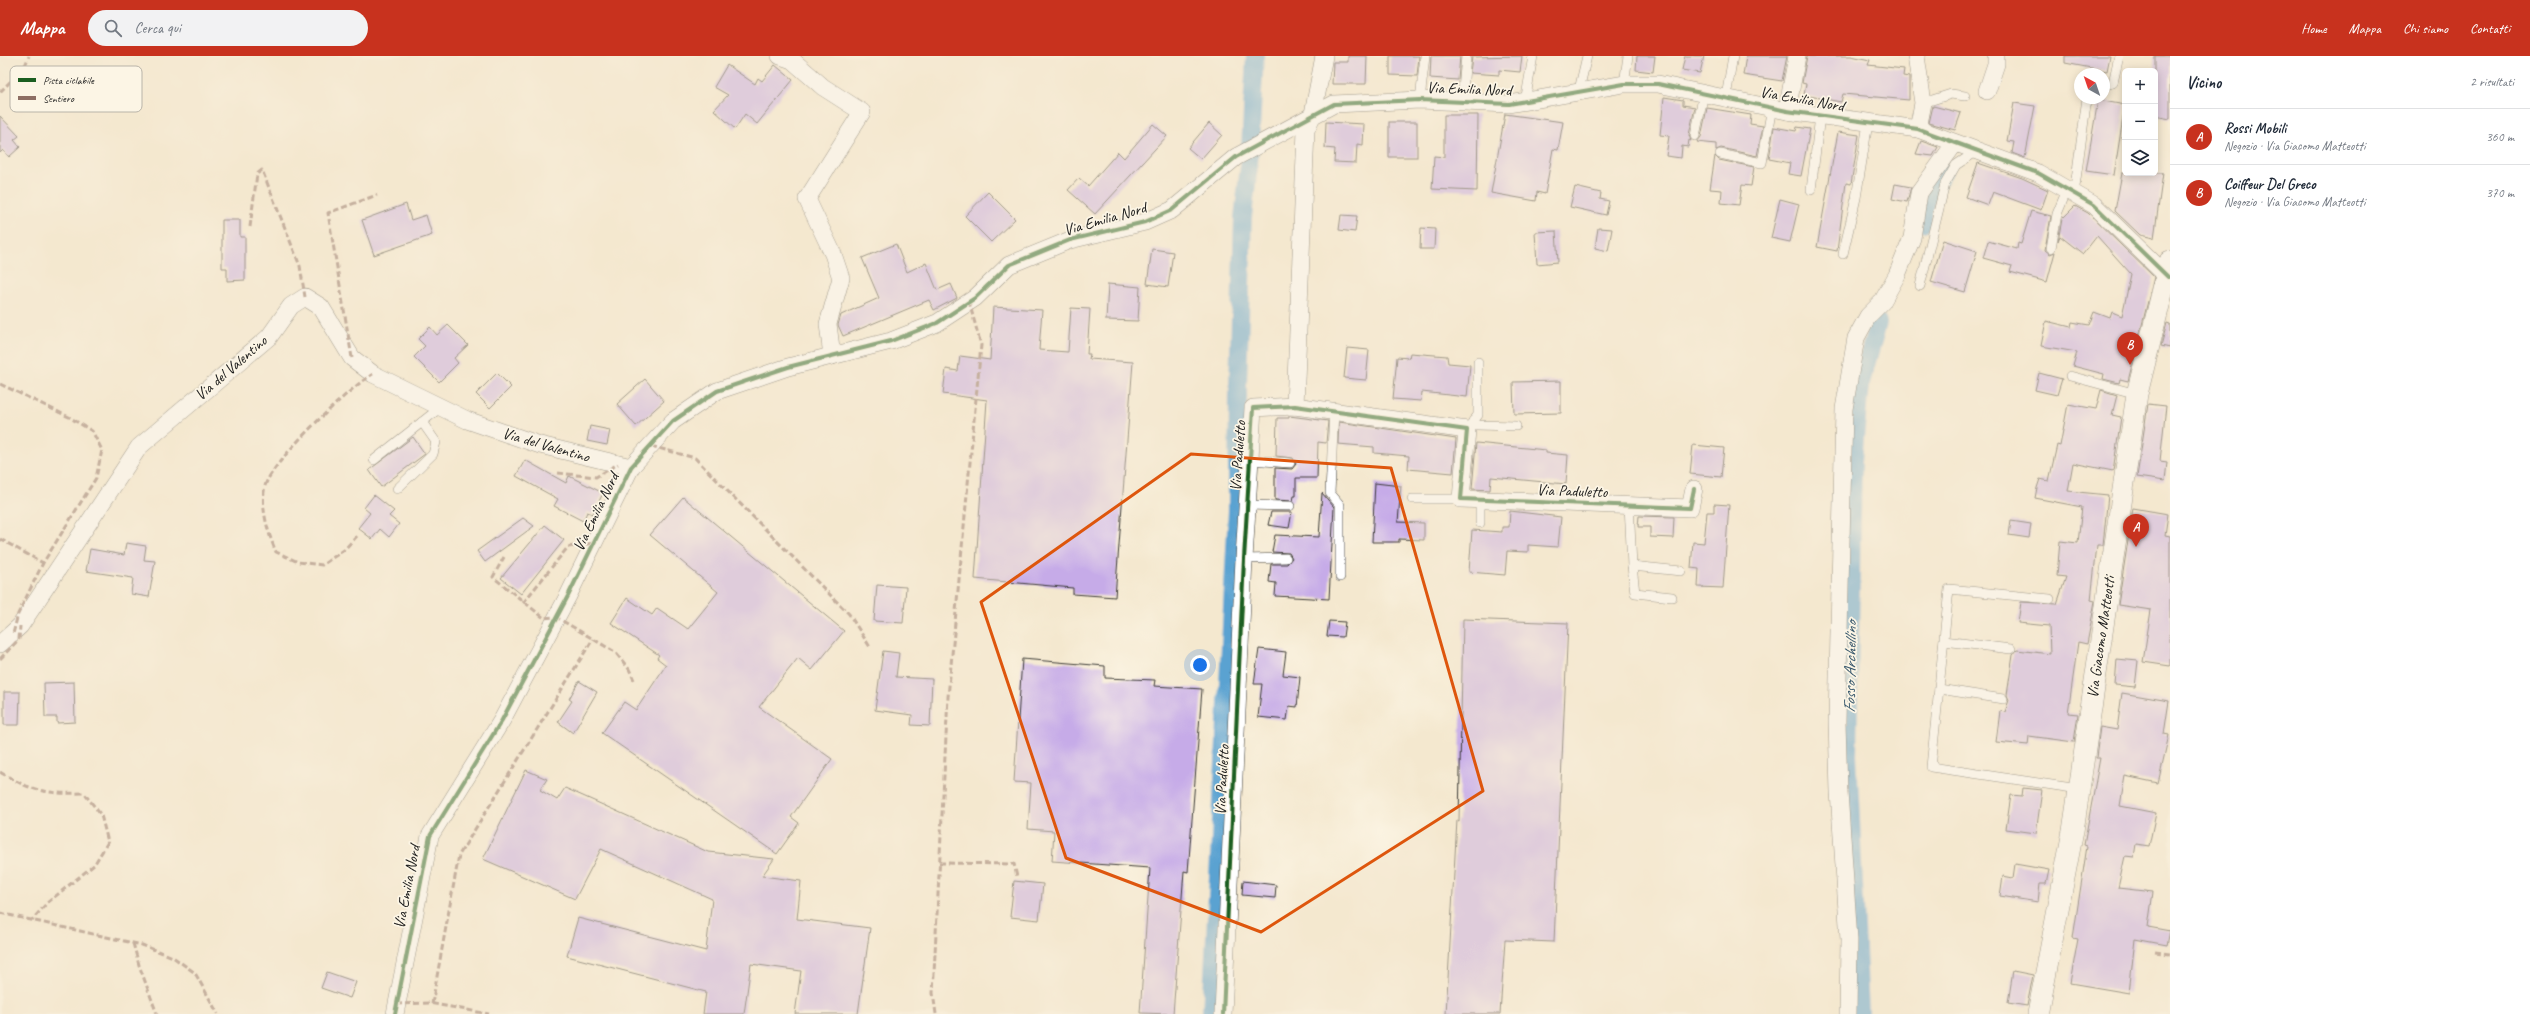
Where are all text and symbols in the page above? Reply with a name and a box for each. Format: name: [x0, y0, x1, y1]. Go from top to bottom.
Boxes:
search box: [88, 10, 368, 46]
text: Mappa: [20, 16, 64, 40]
icon: search: [102, 17, 124, 39]
text: Cerca qui: [134, 19, 181, 38]
text: Home: [2301, 20, 2327, 37]
text: Mappa: [2349, 20, 2381, 37]
text: Chi siamo: [2403, 20, 2448, 37]
text: Contatti: [2470, 20, 2510, 37]
legend: [10, 66, 142, 112]
north arrow: [2074, 68, 2110, 104]
map controls: [2122, 68, 2158, 176]
button: +: [2122, 68, 2158, 104]
text: Vicino: [2186, 72, 2221, 93]
text: Pista ciclabile: [43, 73, 95, 87]
text: 2 risultati: [2470, 74, 2514, 90]
street label: Via Emilia Nord: [1426, 78, 1514, 101]
street label: Via Emilia Nord: [1759, 82, 1848, 117]
text: Sentiero: [43, 91, 75, 105]
button: −: [2122, 104, 2158, 140]
text: Rossi Mobili: [2224, 119, 2286, 138]
text: A: [2196, 129, 2202, 145]
text: 360 m: [2486, 129, 2514, 145]
text: Negozio · Via Giacomo Matteotti: [2224, 138, 2365, 154]
button: layers: [2122, 140, 2158, 176]
text: Coiffeur Del Greco: [2224, 175, 2316, 194]
text: B: [2196, 185, 2202, 201]
text: 370 m: [2486, 185, 2514, 201]
text: Negozio · Via Giacomo Matteotti: [2224, 194, 2365, 210]
street label: Via Emilia Nord: [1061, 197, 1151, 240]
street label: Via del Valentino: [191, 330, 272, 405]
pin: B: [2117, 332, 2143, 365]
street label: Via Paduletto: [1226, 419, 1251, 492]
street label: Via del Valentino: [500, 423, 593, 467]
street label: Via Emilia Nord: [568, 467, 625, 554]
street label: Via Paduletto: [1536, 480, 1609, 502]
pin: A: [2123, 514, 2149, 547]
street label: Via Giacomo Matteotti: [2083, 573, 2120, 699]
water label: Fosso Archellino: [1839, 618, 1861, 713]
your location: [1190, 655, 1210, 675]
street label: Via Paduletto: [1210, 743, 1234, 816]
street label: Via Emilia Nord: [389, 841, 425, 931]

